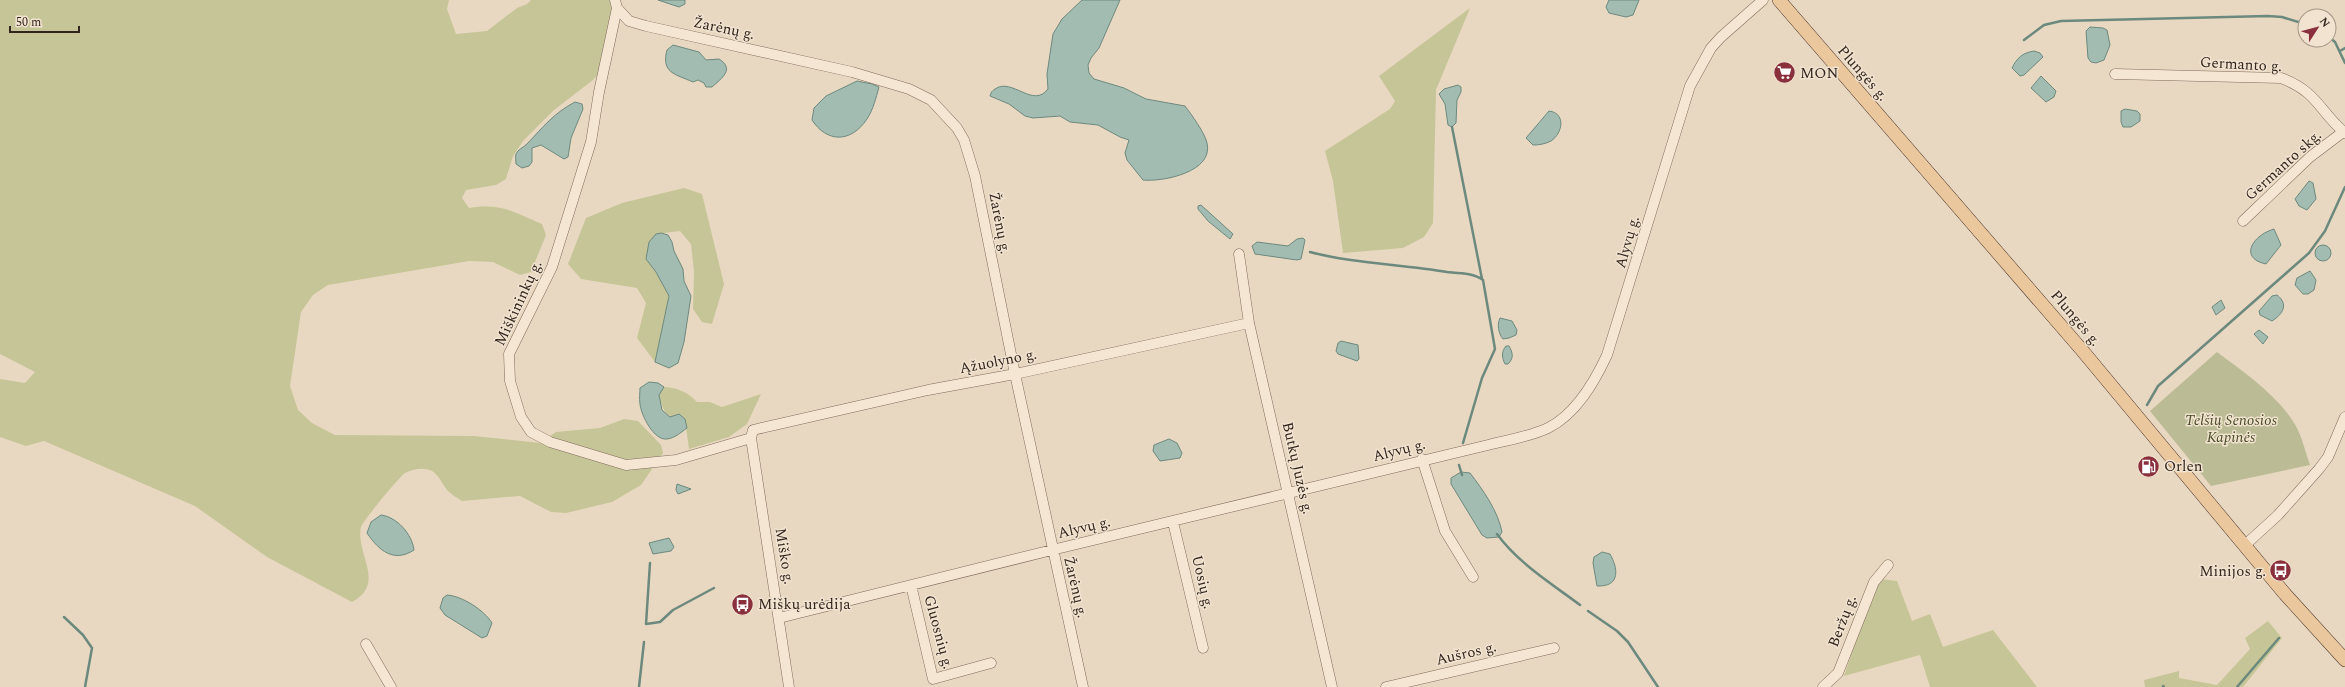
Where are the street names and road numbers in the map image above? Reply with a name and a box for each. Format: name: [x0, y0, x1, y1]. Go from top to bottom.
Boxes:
street label: Žarėnų g.: [691, 11, 757, 46]
street label: Plungės g.: [1832, 40, 1894, 107]
street label: Germanto g.: [2199, 51, 2283, 78]
street label: Germanto skg.: [2240, 125, 2327, 206]
street label: Žarėnų g.: [982, 190, 1017, 256]
street label: Alyvų g.: [1609, 213, 1646, 271]
street label: Miškininkų g.: [489, 257, 548, 350]
street label: Plungės g.: [2045, 285, 2106, 352]
street label: Ąžuolyno g.: [958, 343, 1039, 380]
street label: Butkų Juzės g.: [1276, 420, 1319, 517]
street label: Alyvų g.: [1370, 433, 1428, 468]
street label: Alyvų g.: [1055, 510, 1113, 545]
street label: Miško g.: [769, 526, 800, 586]
street label: Uosių g.: [1185, 553, 1220, 611]
street label: Žarėnų g.: [1057, 554, 1094, 620]
street label: Beržų g.: [1822, 592, 1863, 650]
street label: Gluosnių g.: [918, 593, 959, 672]
street label: Aušros g.: [1434, 635, 1499, 672]

